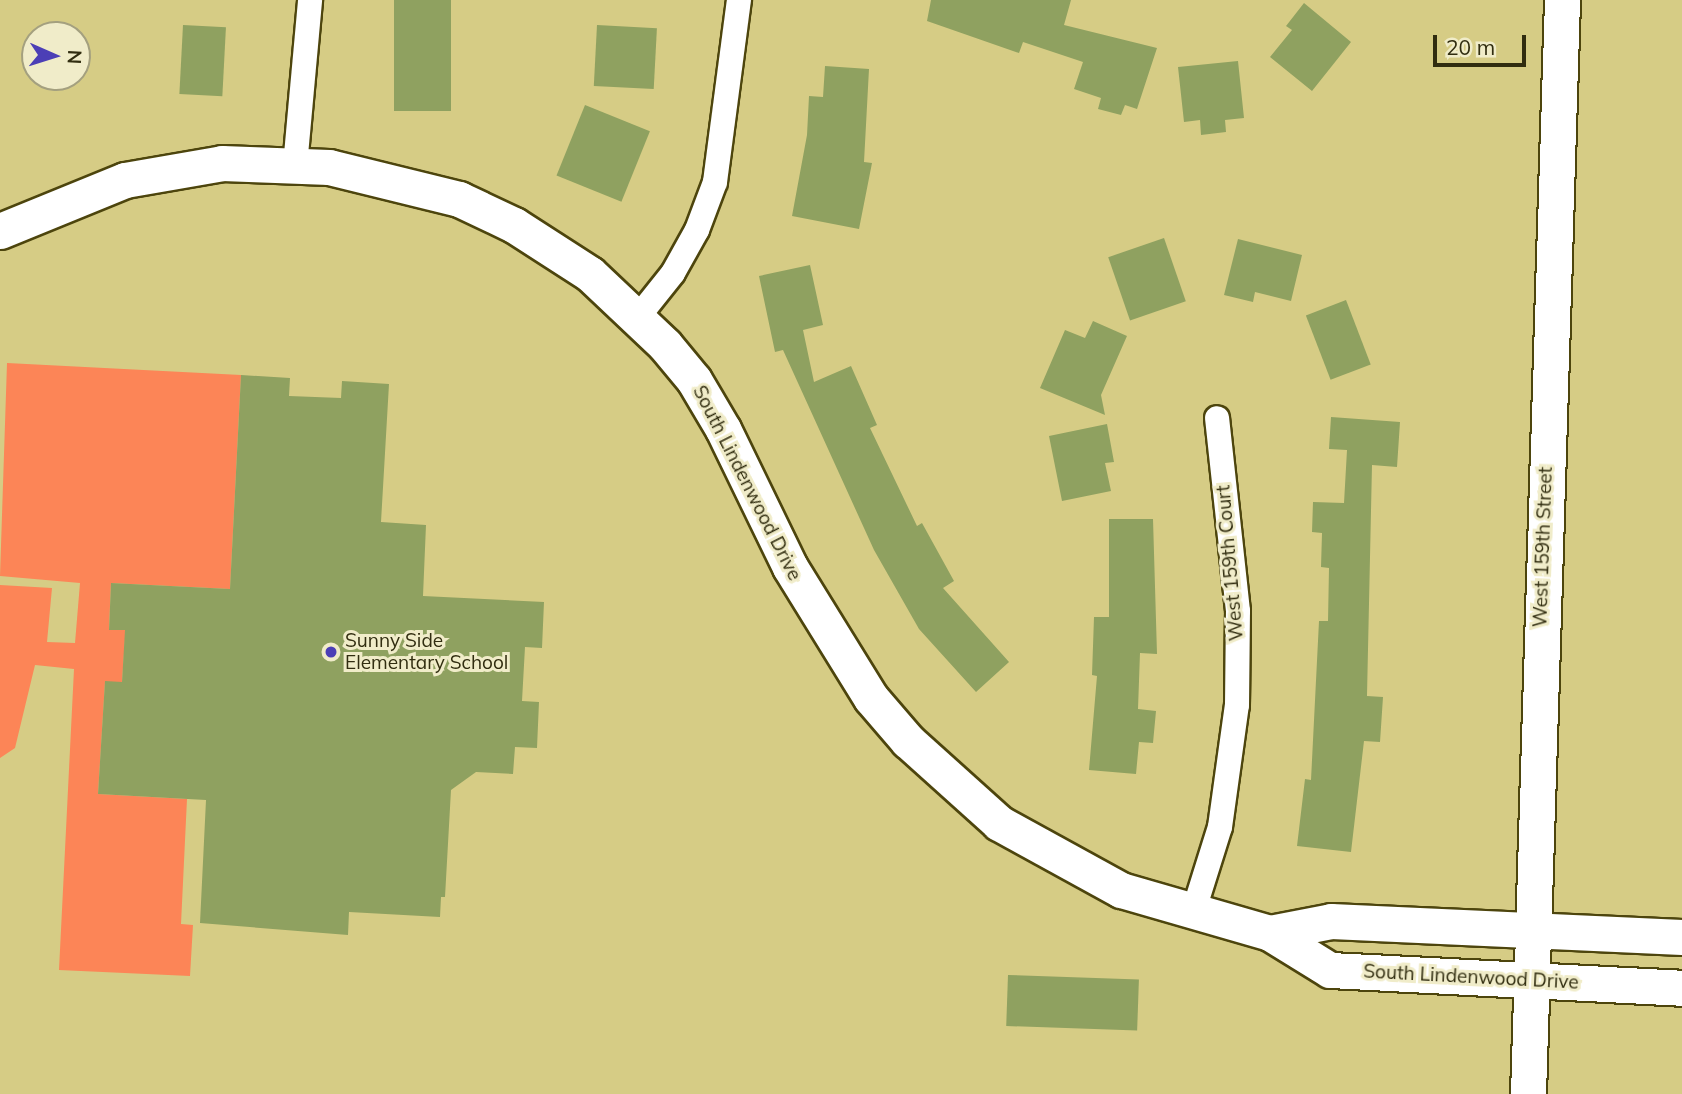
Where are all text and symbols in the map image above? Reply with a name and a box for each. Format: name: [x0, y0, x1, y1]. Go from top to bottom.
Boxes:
north arrow: [21, 21, 91, 91]
scale bar: [1437, 21, 1530, 65]
text: 20 m: [1446, 34, 1495, 60]
text: N: [63, 49, 87, 65]
street label: South Lindenwood Drive: [688, 382, 806, 584]
street label: West 159th Street: [1529, 466, 1557, 628]
street label: West 159th Court: [1212, 484, 1248, 642]
place label: Sunny Side Elementary School: [345, 630, 508, 674]
marker: Sunny Side Elementary School: [323, 644, 339, 660]
street label: South Lindenwood Drive: [1363, 960, 1579, 994]

